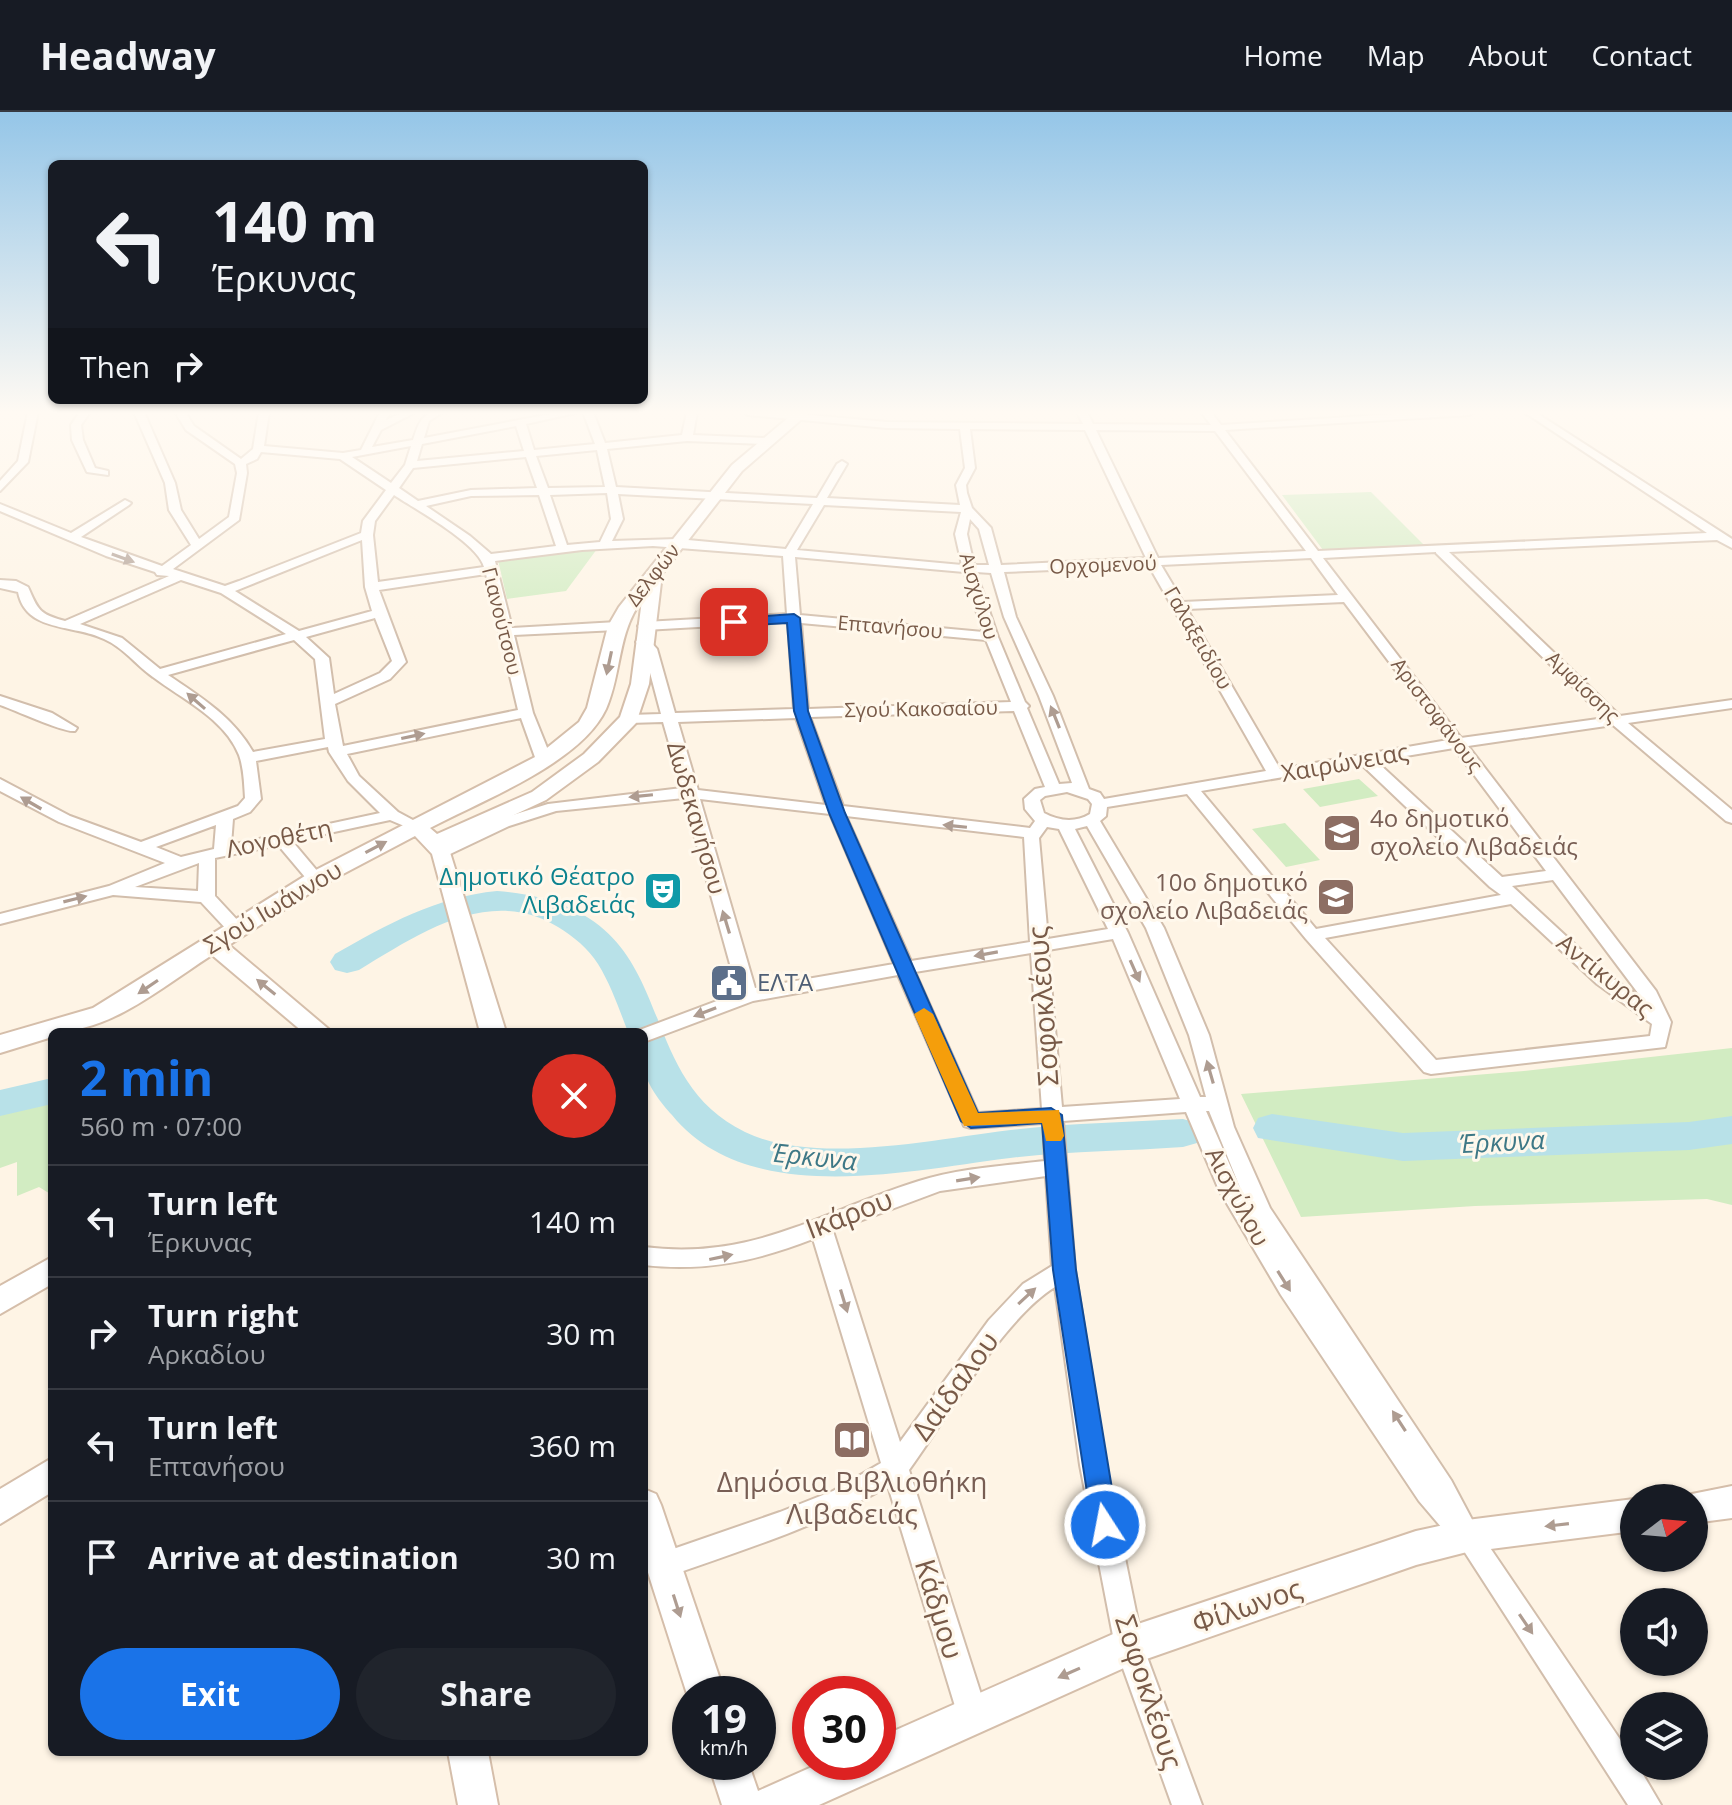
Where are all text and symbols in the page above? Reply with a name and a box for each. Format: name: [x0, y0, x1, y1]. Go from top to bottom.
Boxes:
text: Headway: [40, 29, 216, 81]
text: Home: [1244, 36, 1323, 74]
text: Map: [1367, 36, 1425, 74]
text: About: [1469, 36, 1547, 74]
text: Contact: [1591, 36, 1692, 74]
text: 140 m: [212, 182, 378, 258]
icon: left: [80, 192, 184, 296]
text: Έρκυνας: [212, 254, 356, 303]
icon: right: [166, 344, 210, 388]
text: Then: [80, 346, 150, 387]
street label: Δελφών: [620, 538, 686, 612]
street label: Αισχύλου: [953, 549, 1005, 643]
street label: Ορχομενού: [1049, 549, 1157, 580]
one-way arrow: [112, 552, 136, 565]
street label: Γιανούτσου: [476, 564, 529, 678]
street label: Γαλαξειδίου: [1158, 581, 1239, 694]
pin: [700, 588, 768, 656]
icon: arrive: [712, 600, 756, 644]
street label: Επτανήσου: [836, 608, 944, 645]
street label: Αμφίσσης: [1541, 645, 1626, 729]
one-way arrow: [602, 651, 615, 676]
street label: Αριστοφάνους: [1386, 652, 1489, 778]
one-way arrow: [186, 692, 205, 710]
street label: Σγού Κακοσαίου: [844, 694, 998, 723]
one-way arrow: [1048, 705, 1061, 729]
one-way arrow: [401, 729, 426, 742]
street label: Χαιρώνειας: [1279, 734, 1411, 789]
street label: Δωδεκανήσου: [660, 738, 735, 898]
one-way arrow: [628, 789, 653, 802]
one-way arrow: [19, 796, 42, 810]
place label: 4ο δημοτικό σχολείο Λιβαδειάς: [1370, 801, 1578, 862]
street label: Λογοθέτη: [223, 810, 335, 865]
school or university icon: 4ο δημοτικό σχολείο Λιβαδειάς: [1321, 812, 1363, 854]
one-way arrow: [942, 819, 967, 832]
one-way arrow: [364, 841, 387, 854]
street label: Σγού Ιωάννου: [197, 852, 348, 961]
place label: Δημοτικό Θέατρο Λιβαδειάς: [439, 859, 635, 920]
place label: 10ο δημοτικό σχολείο Λιβαδειάς: [1100, 865, 1308, 926]
theatre icon: Δημοτικό Θέατρο Λιβαδειάς: [642, 870, 684, 912]
school or university icon: 10ο δημοτικό σχολείο Λιβαδειάς: [1315, 876, 1357, 918]
one-way arrow: [63, 893, 88, 905]
one-way arrow: [719, 909, 732, 933]
street label: Σοφοκλέους: [1017, 925, 1067, 1087]
street label: Αντίκυρας: [1551, 926, 1661, 1024]
one-way arrow: [973, 948, 998, 961]
one-way arrow: [1128, 959, 1142, 983]
public building icon: ΕΛΤΑ: [708, 962, 750, 1004]
place label: ΕΛΤΑ: [757, 965, 814, 998]
one-way arrow: [256, 979, 276, 996]
one-way arrow: [138, 980, 159, 995]
one-way arrow: [693, 1006, 717, 1019]
text: 2 min: [80, 1045, 213, 1110]
button: close: [532, 1054, 616, 1138]
one-way arrow: [1203, 1060, 1216, 1084]
text: 560 m · 07:00: [80, 1108, 242, 1144]
water label: Έρκυνα: [1458, 1121, 1546, 1161]
water label: Έρκυνα: [769, 1134, 859, 1178]
street label: Αισχύλου: [1198, 1141, 1278, 1252]
one-way arrow: [956, 1172, 981, 1185]
street label: Ικάρου: [800, 1179, 898, 1247]
text: Turn left: [148, 1183, 278, 1224]
icon: left: [80, 1199, 124, 1243]
text: 140 m: [529, 1201, 616, 1242]
text: Έρκυνας: [148, 1224, 252, 1260]
one-way arrow: [708, 1250, 733, 1263]
one-way arrow: [1276, 1270, 1291, 1291]
one-way arrow: [1017, 1287, 1036, 1305]
one-way arrow: [838, 1289, 850, 1313]
text: Turn right: [148, 1295, 299, 1336]
icon: right: [80, 1311, 124, 1355]
text: 30 m: [546, 1313, 616, 1354]
street label: Δαίδαλου: [902, 1323, 1006, 1447]
text: Αρκαδίου: [148, 1336, 266, 1372]
text: Turn left: [148, 1407, 278, 1448]
one-way arrow: [1393, 1410, 1407, 1432]
library icon: Δημόσια Βιβλιοθήκη Λιβαδειάς: [831, 1419, 873, 1461]
icon: left: [80, 1423, 124, 1467]
text: 360 m: [529, 1425, 616, 1466]
text: Επτανήσου: [148, 1448, 285, 1484]
place label: Δημόσια Βιβλιοθήκη Λιβαδειάς: [717, 1462, 987, 1532]
position arrow: [1063, 1483, 1147, 1567]
north arrow: [1620, 1484, 1708, 1572]
map controls: [1620, 1484, 1708, 1780]
one-way arrow: [1544, 1518, 1569, 1531]
icon: arrive: [80, 1535, 124, 1579]
text: Arrive at destination: [148, 1537, 459, 1578]
text: 30 m: [546, 1537, 616, 1578]
street label: Κάδμου: [907, 1554, 973, 1663]
street label: Φίλωνος: [1187, 1569, 1307, 1642]
button: sound: [1620, 1588, 1708, 1676]
one-way arrow: [671, 1595, 683, 1619]
street label: Σοφοκλέους: [1107, 1610, 1193, 1774]
one-way arrow: [1518, 1614, 1533, 1635]
button: Exit: [80, 1648, 340, 1740]
button: Share: [356, 1648, 616, 1740]
one-way arrow: [1057, 1666, 1081, 1680]
speed limit sign: 30: [792, 1676, 896, 1780]
text: 19: [701, 1690, 747, 1745]
button: layers: [1620, 1692, 1708, 1780]
text: km/h: [700, 1734, 748, 1761]

